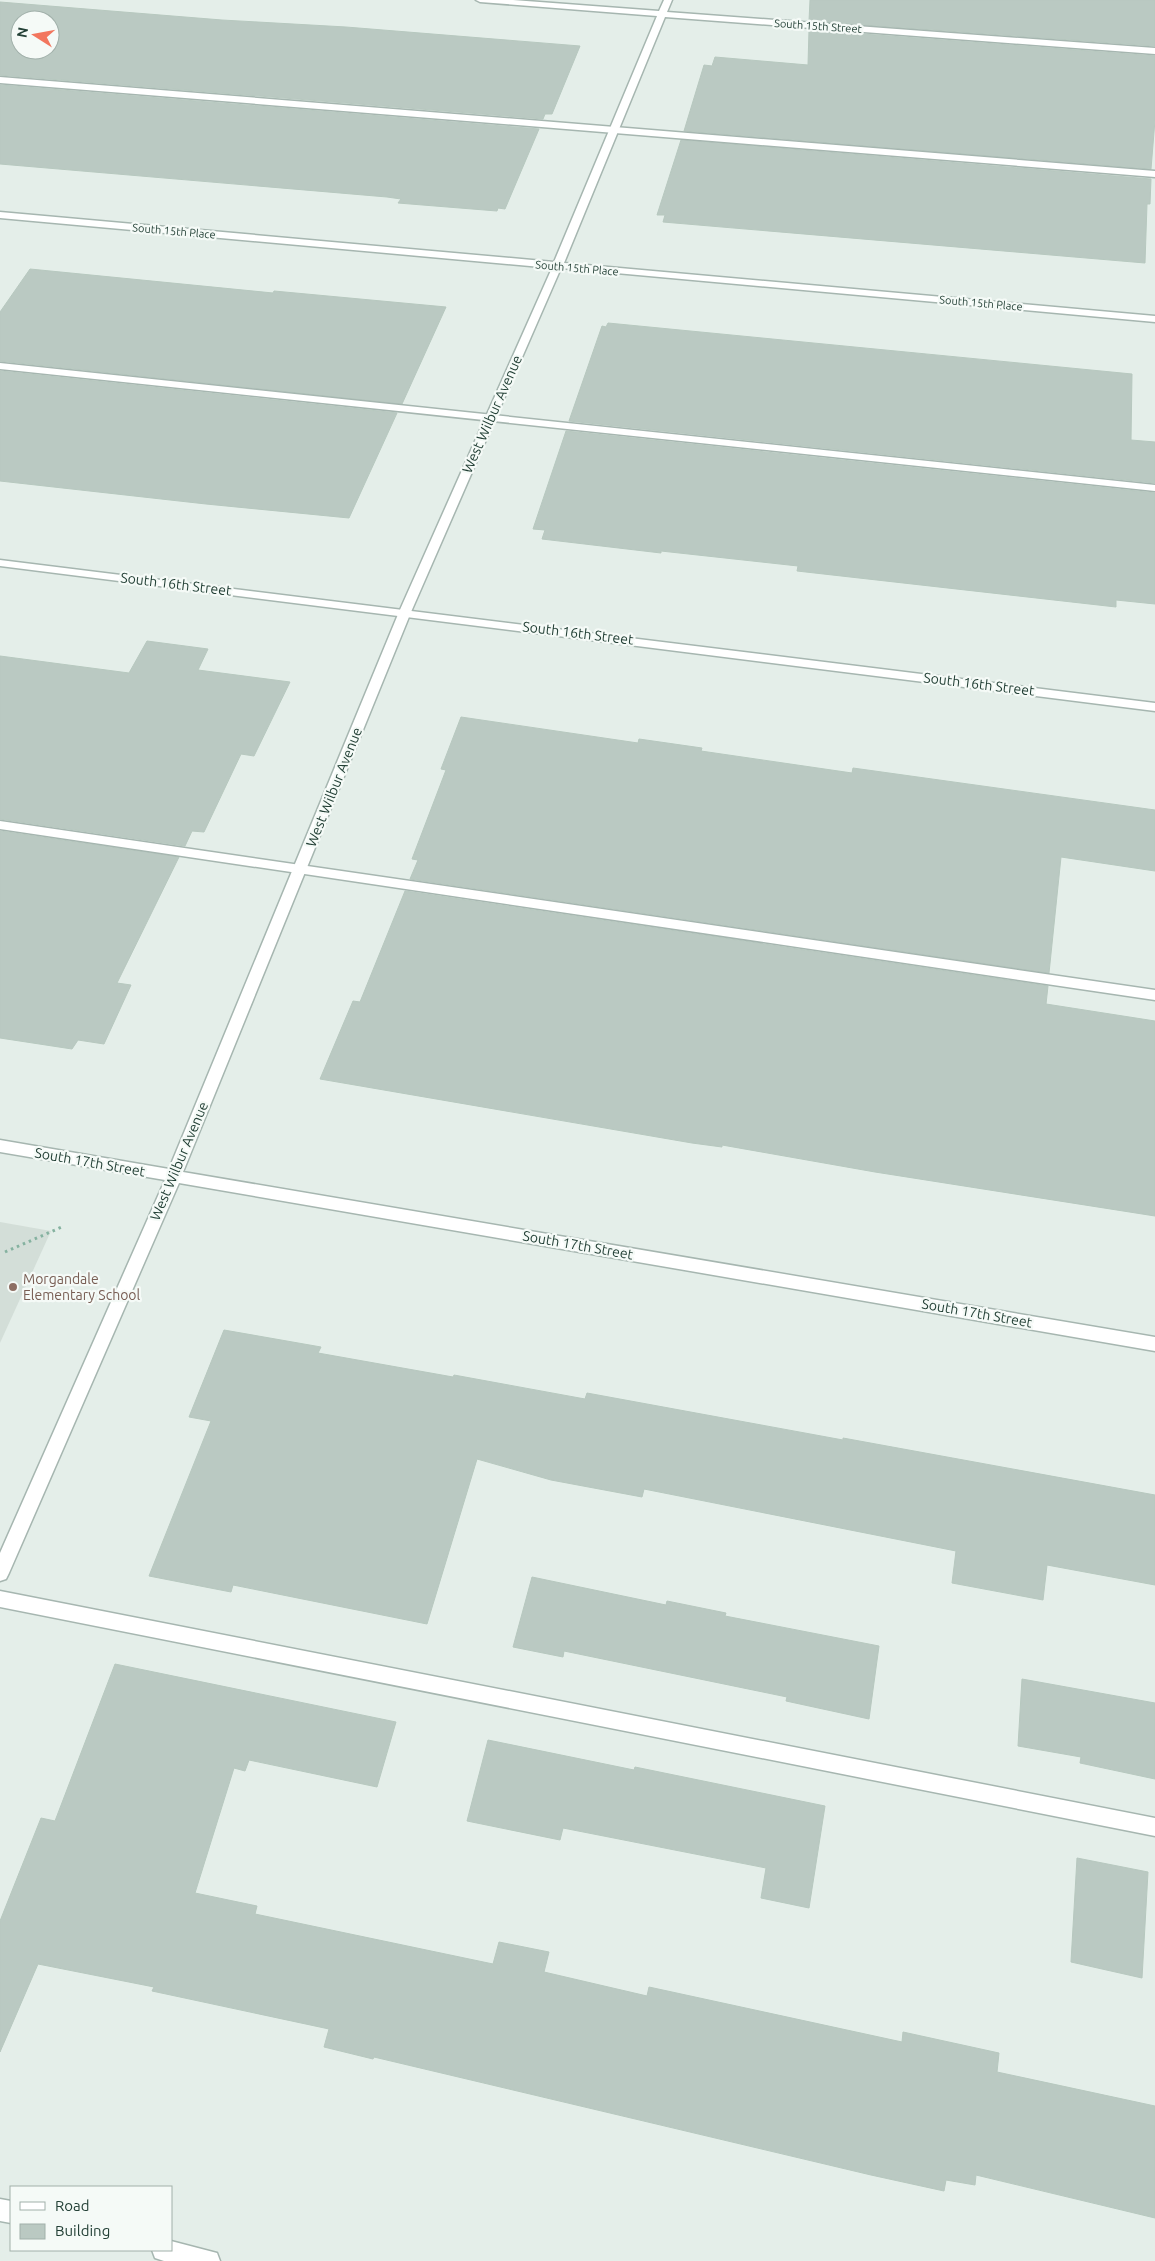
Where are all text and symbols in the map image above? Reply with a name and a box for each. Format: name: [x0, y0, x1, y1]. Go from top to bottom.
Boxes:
north arrow: [10, 10, 60, 60]
street label: South 15th Street: [774, 17, 863, 35]
text: N: [13, 26, 31, 39]
street label: South 15th Place: [132, 221, 216, 241]
street label: South 15th Place: [535, 258, 619, 278]
street label: South 15th Place: [939, 293, 1023, 313]
street label: West Wilbur Avenue: [459, 353, 525, 475]
street label: South 16th Street: [120, 569, 233, 599]
street label: South 16th Street: [522, 618, 635, 648]
street label: South 16th Street: [923, 669, 1036, 699]
street label: West Wilbur Avenue: [303, 725, 365, 849]
street label: West Wilbur Avenue: [147, 1099, 211, 1223]
street label: South 17th Street: [34, 1144, 147, 1180]
street label: South 17th Street: [522, 1227, 635, 1263]
place label: Morgandale Elementary School: [23, 1271, 141, 1303]
marker: Morgandale Elementary School: [7, 1281, 19, 1293]
street label: South 17th Street: [921, 1295, 1034, 1331]
legend: [10, 2186, 172, 2251]
text: Road: [55, 2197, 90, 2214]
text: Building: [55, 2222, 110, 2239]

